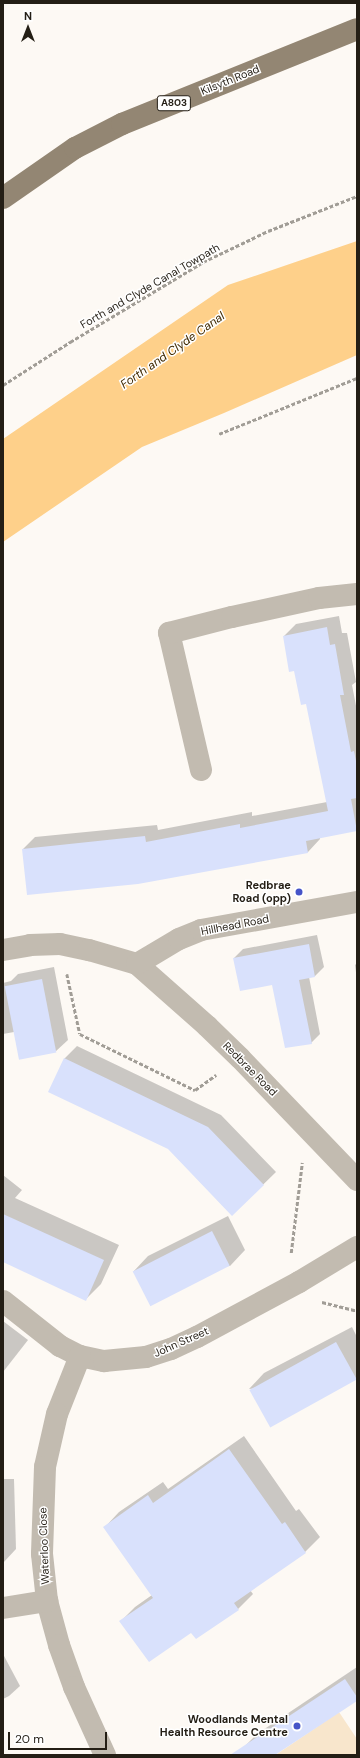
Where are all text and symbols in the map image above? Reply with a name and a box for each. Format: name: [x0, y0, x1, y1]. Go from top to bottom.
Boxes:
north arrow: [8, 8, 48, 48]
text: N: [24, 9, 32, 23]
street label: Kilsyth Road: [199, 62, 261, 98]
road number: A803: [156, 95, 192, 111]
street label: Forth and Clyde Canal Towpath: [78, 241, 222, 331]
water label: Forth and Clyde Canal: [118, 310, 228, 392]
place label: Redbrae Road (opp): [232, 879, 291, 905]
marker: Redbrae Road (opp): [294, 887, 304, 897]
street label: Hillhead Road: [200, 912, 270, 938]
street label: Redbrae Road: [220, 1039, 280, 1099]
street label: John Street: [151, 1324, 211, 1360]
street label: Waterloo Close: [36, 1507, 52, 1585]
place label: Woodlands Mental Health Resource Centre: [160, 1713, 288, 1739]
marker: Woodlands Mental Health Resource Centre: [291, 1720, 303, 1732]
scale bar: [10, 1724, 109, 1750]
text: 20 m: [15, 1731, 44, 1747]

